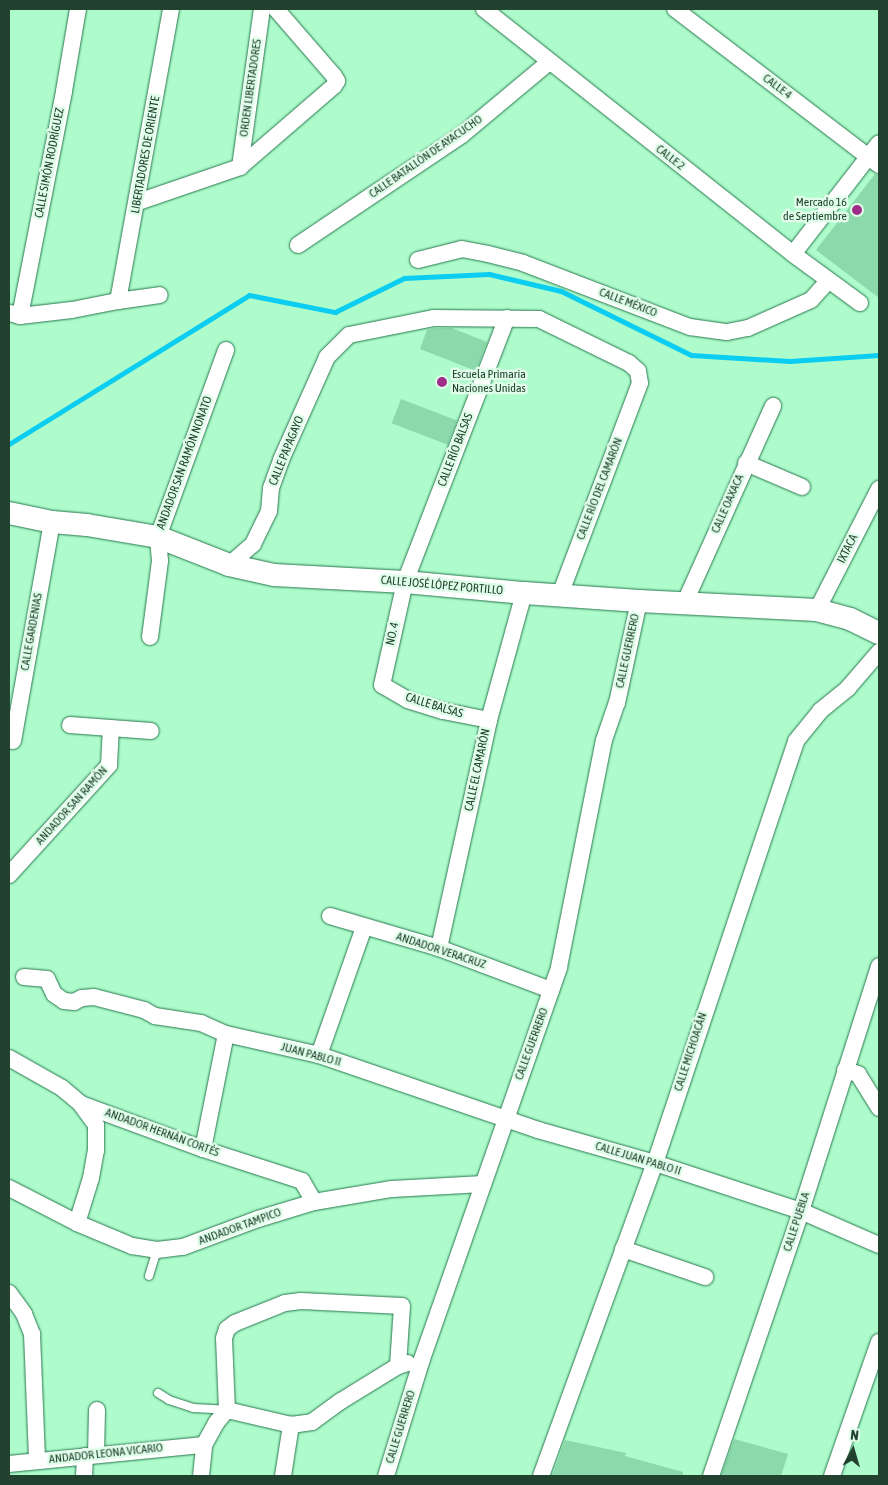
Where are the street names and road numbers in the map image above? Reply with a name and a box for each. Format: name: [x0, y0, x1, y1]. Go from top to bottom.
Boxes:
street label: ORDEN LIBERTADORES: [237, 38, 265, 138]
street label: CALLE 4: [760, 71, 794, 103]
street label: LIBERTADORES DE ORIENTE: [129, 95, 163, 215]
street label: CALLE SIMÓN RODRÍGUEZ: [32, 107, 68, 219]
street label: CALLE BATALLÓN DE AYACUCHO: [367, 112, 485, 202]
street label: CALLE 2: [653, 142, 687, 174]
street label: CALLE MÉXICO: [597, 285, 659, 321]
street label: ANDADOR SAN RAMÓN NONATO: [154, 394, 216, 532]
street label: CALLE RÍO BALSAS: [435, 411, 477, 489]
street label: CALLE PAPAGAYO: [267, 414, 307, 488]
street label: CALLE RÍO DEL CAMARÓN: [574, 436, 626, 542]
street label: CALLE OAXACA: [709, 472, 747, 536]
street label: IXTACA: [835, 532, 861, 566]
street label: CALLE JOSÉ LÓPEZ PORTILLO: [380, 573, 504, 599]
street label: CALLE GARDENIAS: [18, 592, 46, 672]
street label: CALLE GUERRERO: [613, 612, 643, 690]
street label: NO. 4: [383, 621, 403, 647]
street label: CALLE BALSAS: [403, 690, 465, 722]
street label: CALLE EL CAMARÓN: [462, 727, 494, 813]
street label: ANDADOR SAN RAMÓN: [33, 764, 111, 848]
street label: ANDADOR VERACRUZ: [394, 930, 488, 972]
street label: CALLE GUERRERO: [512, 1006, 552, 1082]
street label: CALLE MICHOACÁN: [671, 1011, 711, 1093]
street label: JUAN PABLO II: [279, 1040, 343, 1070]
street label: ANDADOR HERNÁN CORTÉS: [103, 1106, 221, 1160]
street label: CALLE JUAN PABLO II: [593, 1139, 683, 1179]
street label: CALLE PUEBLA: [781, 1190, 813, 1254]
street label: ANDADOR TAMPICO: [197, 1205, 283, 1249]
street label: CALLE GUERRERO: [383, 1389, 419, 1465]
street label: ANDADOR LEONA VICARIO: [48, 1441, 164, 1467]

